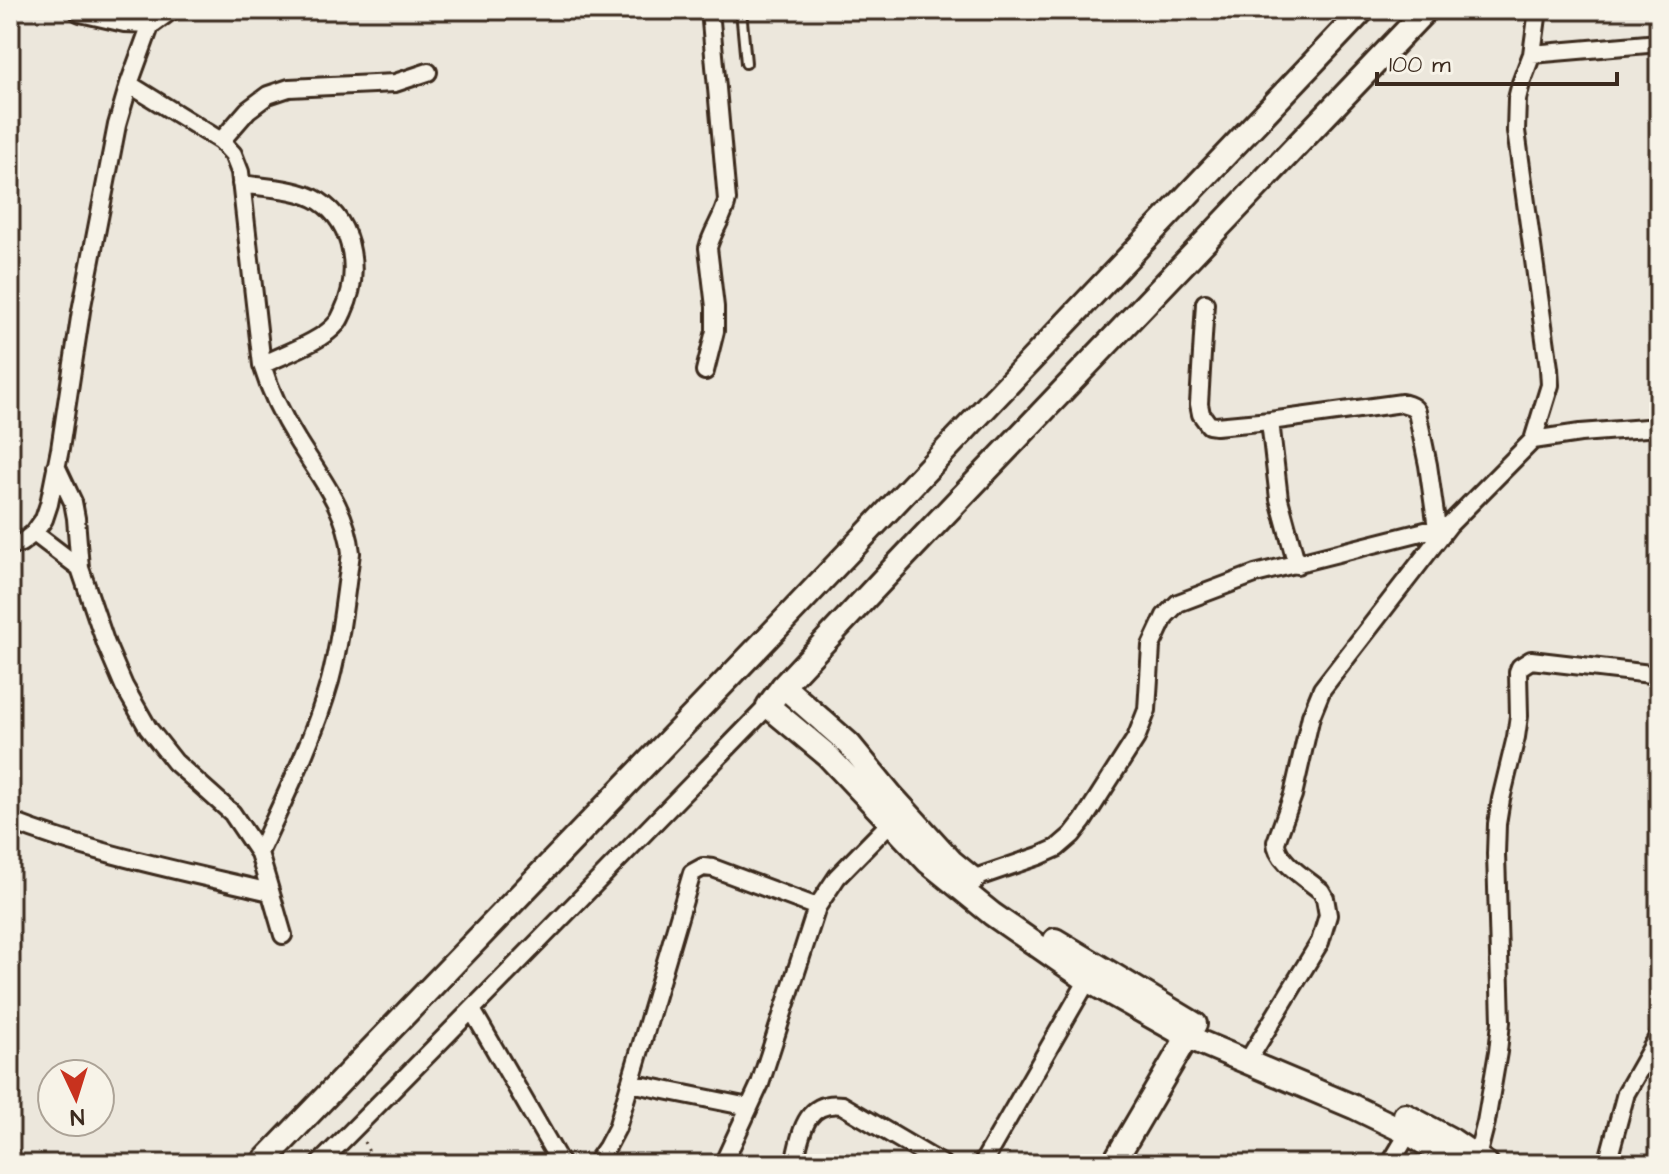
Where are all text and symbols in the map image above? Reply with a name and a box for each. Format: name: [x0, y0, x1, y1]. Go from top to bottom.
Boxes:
scale bar: [1377, 36, 1617, 86]
text: 100 m: [1389, 48, 1451, 82]
north arrow: [36, 1058, 116, 1138]
text: N: [69, 1101, 85, 1132]

